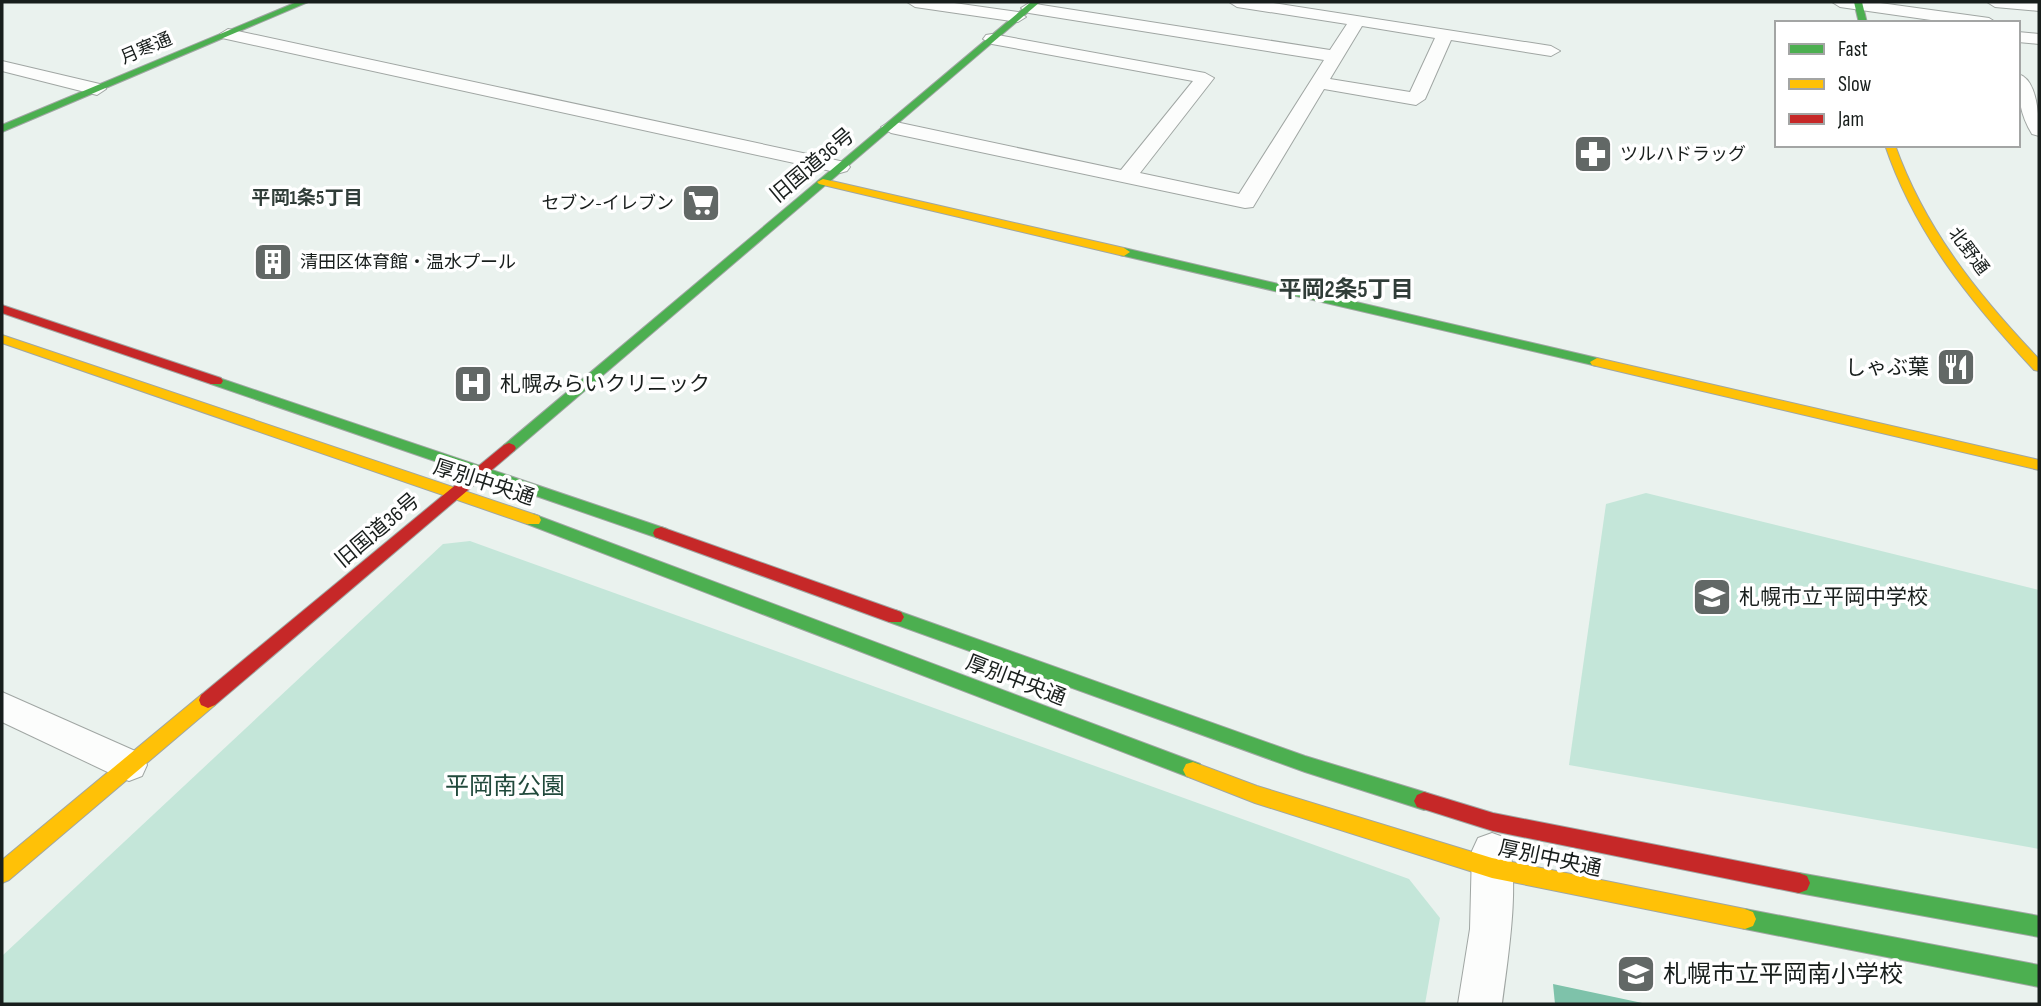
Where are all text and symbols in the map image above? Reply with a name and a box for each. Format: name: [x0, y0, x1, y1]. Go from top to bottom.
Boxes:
legend: [1775, 21, 2020, 147]
street label: 月寒通: [117, 28, 175, 69]
text: Fast: [1838, 37, 1868, 62]
text: Slow: [1838, 72, 1872, 97]
text: Jam: [1837, 107, 1864, 132]
street label: 旧国道36号: [765, 123, 859, 208]
pharmacy icon: ツルハドラッグ: [1572, 133, 1614, 175]
place label: ツルハドラッグ: [1620, 144, 1746, 165]
supermarket icon: セブン-イレブン: [680, 182, 722, 224]
district label: 平岡1条5丁目: [252, 187, 362, 210]
place label: セブン-イレブン: [541, 193, 674, 214]
street label: 北野通: [1944, 223, 1993, 279]
building icon: 清田区体育館・温水プール: [252, 241, 294, 283]
place label: 清田区体育館・温水プール: [300, 252, 516, 273]
district label: 平岡2条5丁目: [1278, 276, 1414, 304]
restaurant icon: しゃぶ葉: [1935, 346, 1977, 388]
place label: しゃぶ葉: [1845, 355, 1929, 380]
hospital icon: 札幌みらいクリニック: [452, 363, 494, 405]
place label: 札幌みらいクリニック: [500, 372, 710, 397]
street label: 厚別中央通: [430, 454, 538, 511]
street label: 旧国道36号: [330, 488, 424, 573]
school or university icon: 札幌市立平岡中学校: [1691, 576, 1733, 618]
place label: 札幌市立平岡中学校: [1739, 585, 1928, 610]
street label: 厚別中央通: [962, 650, 1069, 711]
park label: 平岡南公園: [445, 772, 565, 801]
street label: 厚別中央通: [1496, 835, 1604, 882]
school or university icon: 札幌市立平岡南小学校: [1615, 953, 1657, 995]
place label: 札幌市立平岡南小学校: [1663, 960, 1903, 989]

